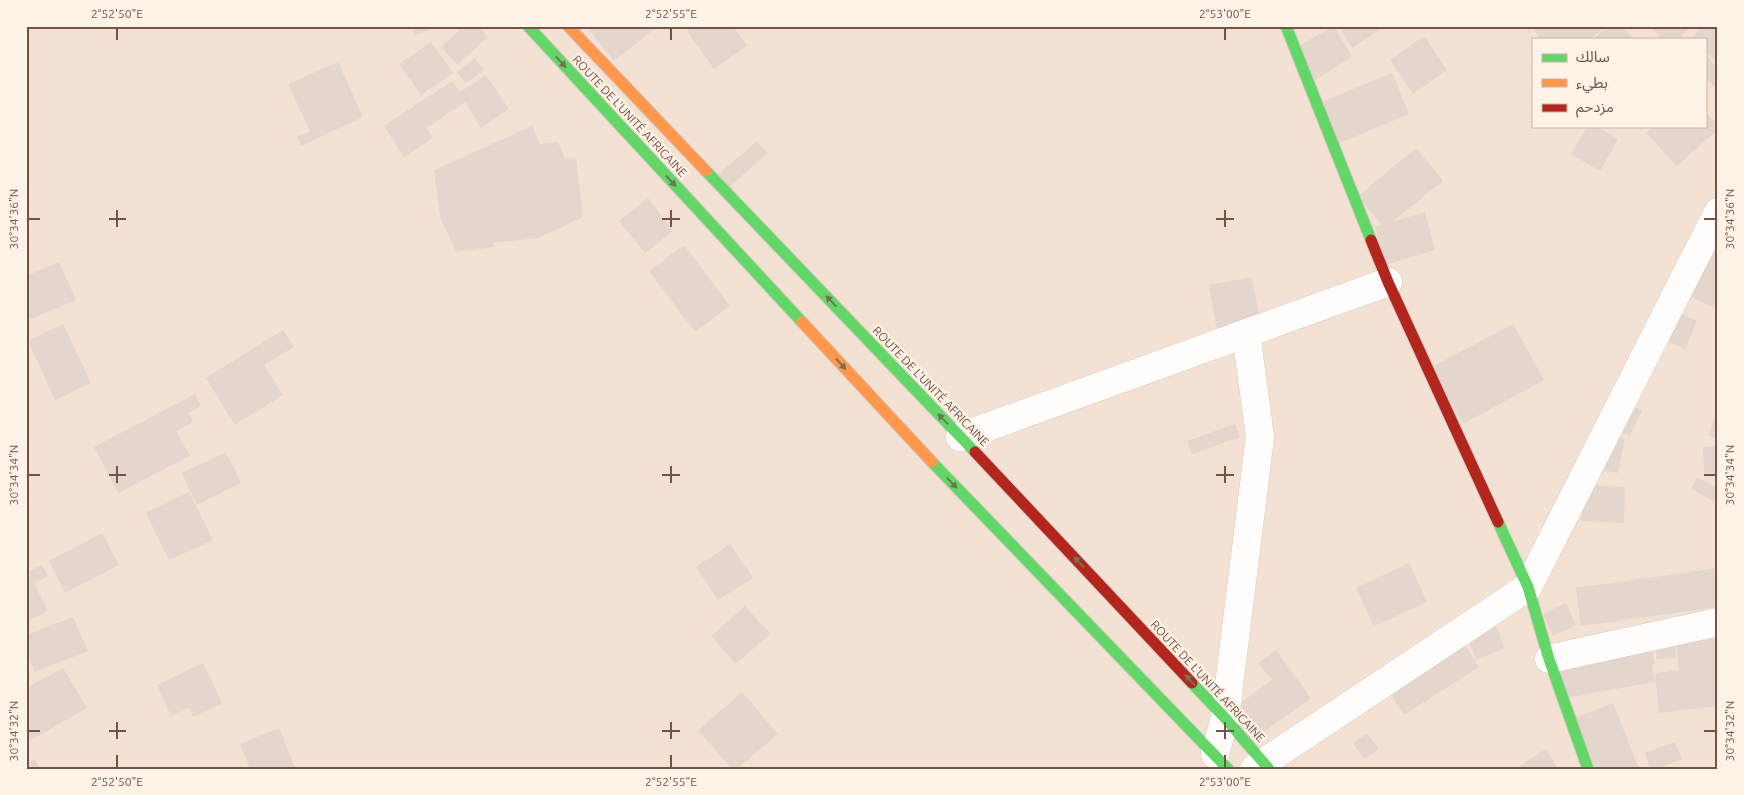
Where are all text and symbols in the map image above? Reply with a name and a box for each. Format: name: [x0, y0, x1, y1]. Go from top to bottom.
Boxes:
text: 2°52'50"E: [91, 7, 143, 20]
text: 2°52'55"E: [645, 7, 697, 20]
text: 2°53'00"E: [1199, 7, 1251, 20]
legend: [1532, 38, 1706, 128]
text: سالك: [1576, 48, 1610, 65]
street label: ROUTE DE L'UNITÉ AFRICAINE: [570, 53, 690, 180]
one-way arrow: [555, 56, 567, 68]
text: بطيء: [1576, 74, 1608, 94]
text: مزدحم: [1576, 98, 1614, 118]
one-way arrow: [665, 175, 677, 187]
text: 30°34'36"N: [7, 189, 20, 249]
text: 30°34'36"N: [1723, 189, 1736, 249]
one-way arrow: [825, 296, 837, 308]
street label: ROUTE DE L'UNITÉ AFRICAINE: [870, 323, 992, 449]
one-way arrow: [835, 358, 847, 370]
one-way arrow: [937, 413, 949, 425]
text: 30°34'34"N: [7, 445, 20, 505]
text: 30°34'34"N: [1723, 445, 1736, 505]
one-way arrow: [946, 477, 958, 489]
one-way arrow: [1073, 557, 1085, 569]
street label: ROUTE DE L'UNITÉ AFRICAINE: [1148, 618, 1268, 745]
one-way arrow: [1184, 675, 1196, 687]
text: 30°34'32"N: [7, 701, 20, 761]
text: 30°34'32"N: [1723, 701, 1736, 761]
text: 2°52'50"E: [91, 775, 143, 788]
text: 2°52'55"E: [645, 775, 697, 788]
text: 2°53'00"E: [1199, 775, 1251, 788]

